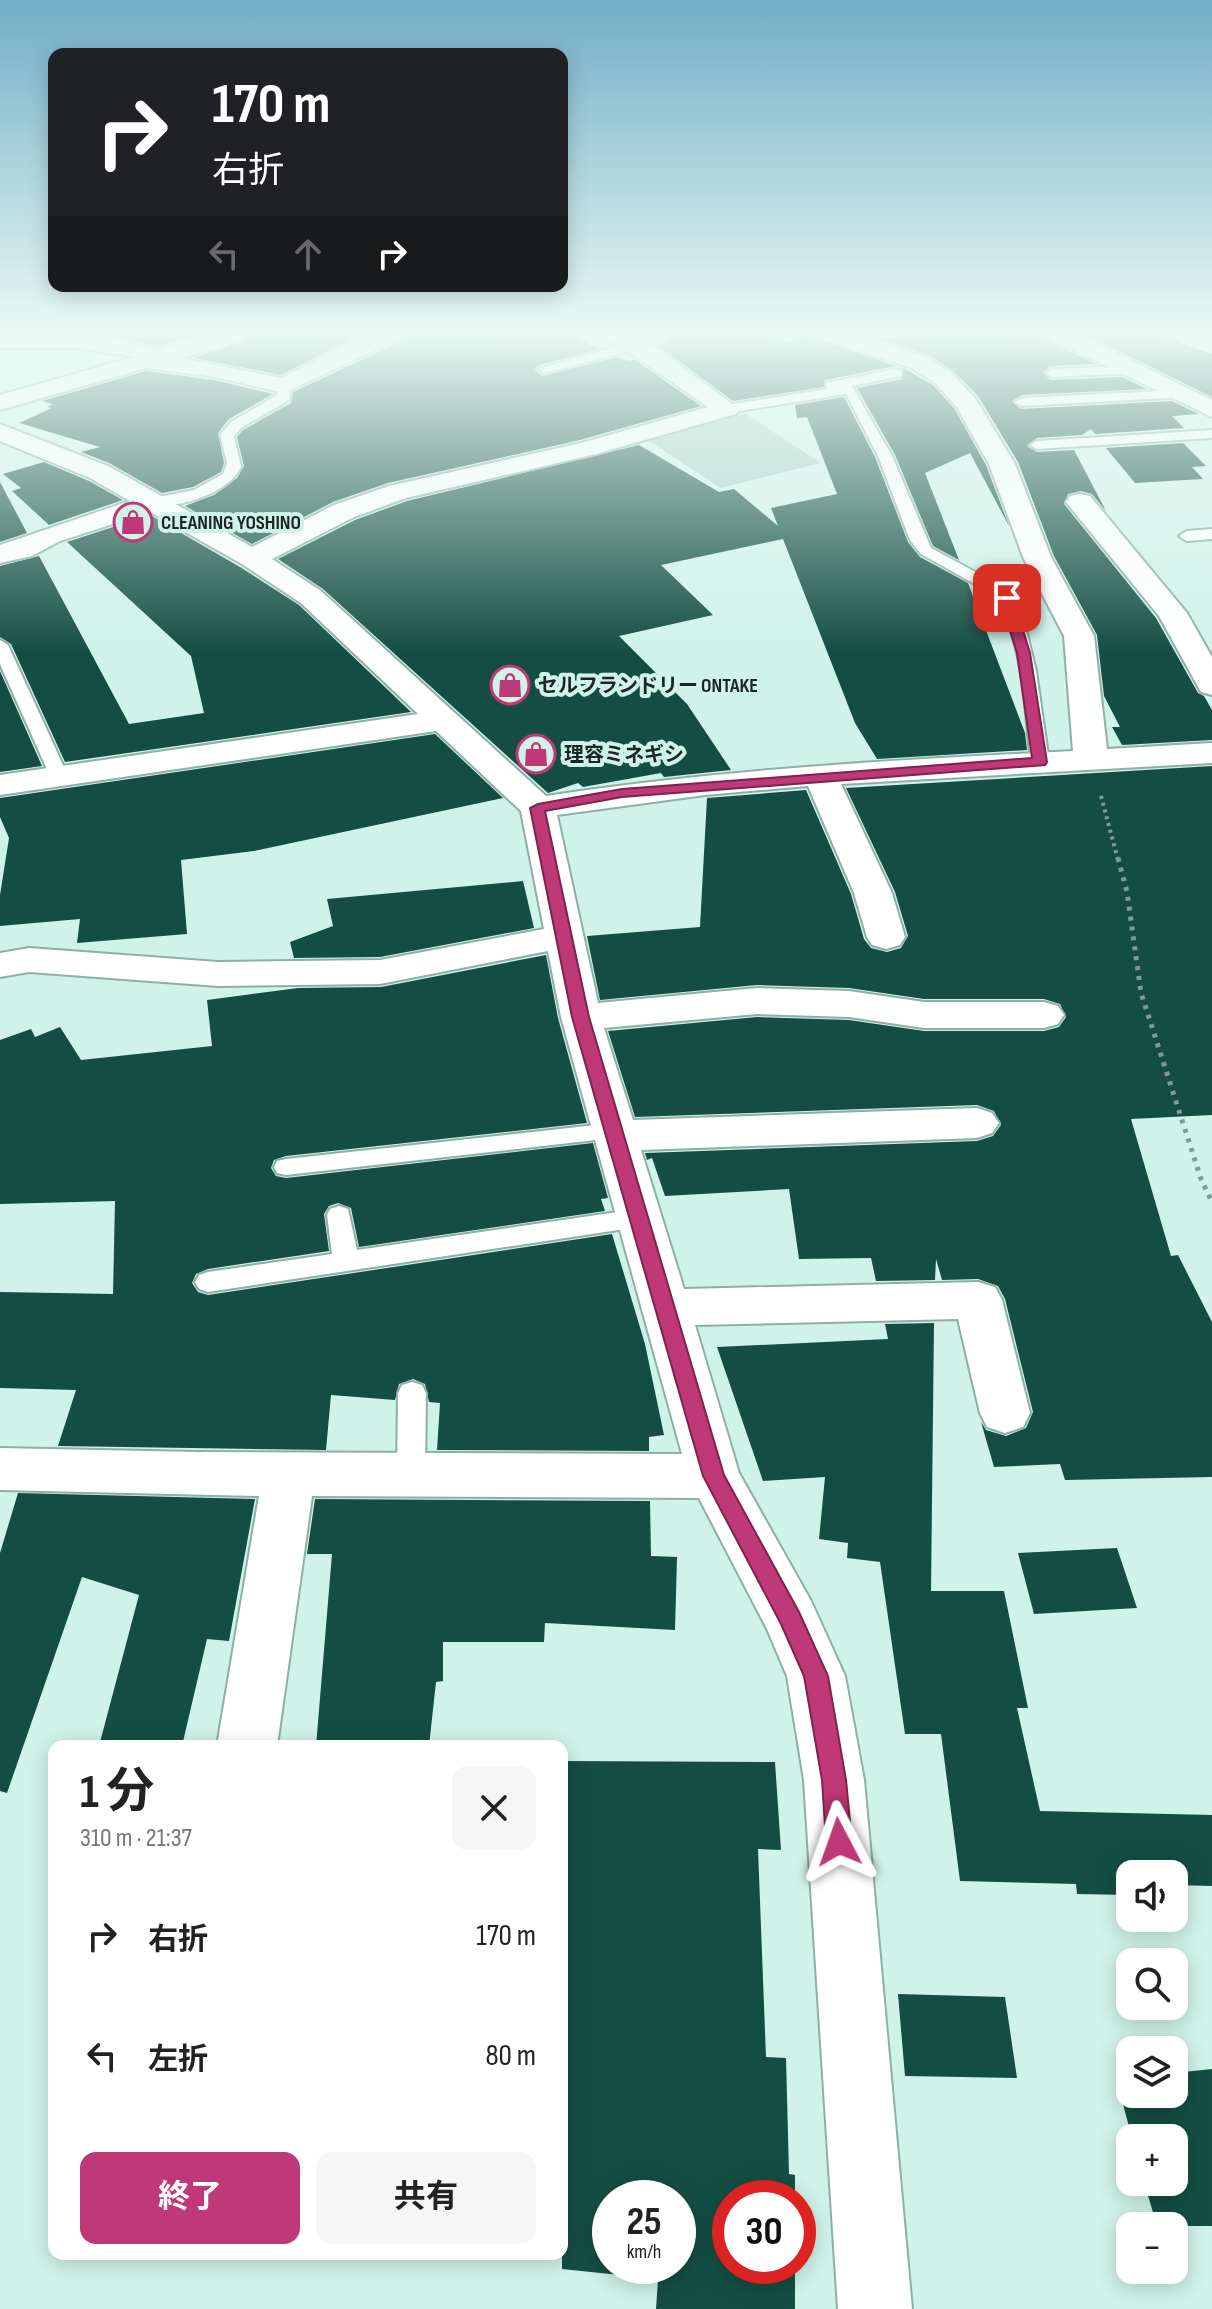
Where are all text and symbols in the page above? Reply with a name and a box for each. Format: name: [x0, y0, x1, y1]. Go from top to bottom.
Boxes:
text: 170 m: [212, 72, 330, 139]
icon: right: [80, 80, 184, 184]
text: 右折: [212, 150, 284, 193]
icon: left: [202, 232, 246, 276]
icon: ahead: [286, 232, 330, 276]
icon: right: [370, 232, 414, 276]
shop icon: CLEANING YOSHINO: [112, 501, 154, 543]
place label: CLEANING YOSHINO: [161, 511, 301, 535]
pin: [973, 564, 1041, 632]
icon: arrive: [985, 576, 1029, 620]
shop icon: セルフランドリー ONTAKE: [489, 664, 531, 706]
place label: セルフランドリー ONTAKE: [538, 674, 758, 698]
shop icon: 理容ミネギシ: [515, 733, 557, 775]
place label: 理容ミネギシ: [564, 743, 684, 767]
text: 1 分: [80, 1764, 154, 1821]
button: close: [452, 1766, 536, 1850]
position arrow: [797, 1800, 881, 1884]
text: 310 m · 21:37: [80, 1823, 192, 1854]
map controls: [1116, 1860, 1188, 2284]
button: sound: [1116, 1860, 1188, 1932]
icon: right: [80, 1914, 124, 1958]
text: 170 m: [476, 1918, 536, 1954]
text: 右折: [148, 1922, 208, 1958]
button: search: [1116, 1948, 1188, 2020]
icon: left: [80, 2034, 124, 2078]
button: layers: [1116, 2036, 1188, 2108]
text: 80 m: [485, 2038, 536, 2074]
text: 左折: [148, 2042, 208, 2078]
button: +: [1116, 2124, 1188, 2196]
button: 終了: [80, 2152, 300, 2244]
button: 共有: [316, 2152, 536, 2244]
speed limit sign: 30: [712, 2180, 816, 2284]
text: 25: [626, 2198, 662, 2246]
button: −: [1116, 2212, 1188, 2284]
text: km/h: [627, 2240, 661, 2264]

